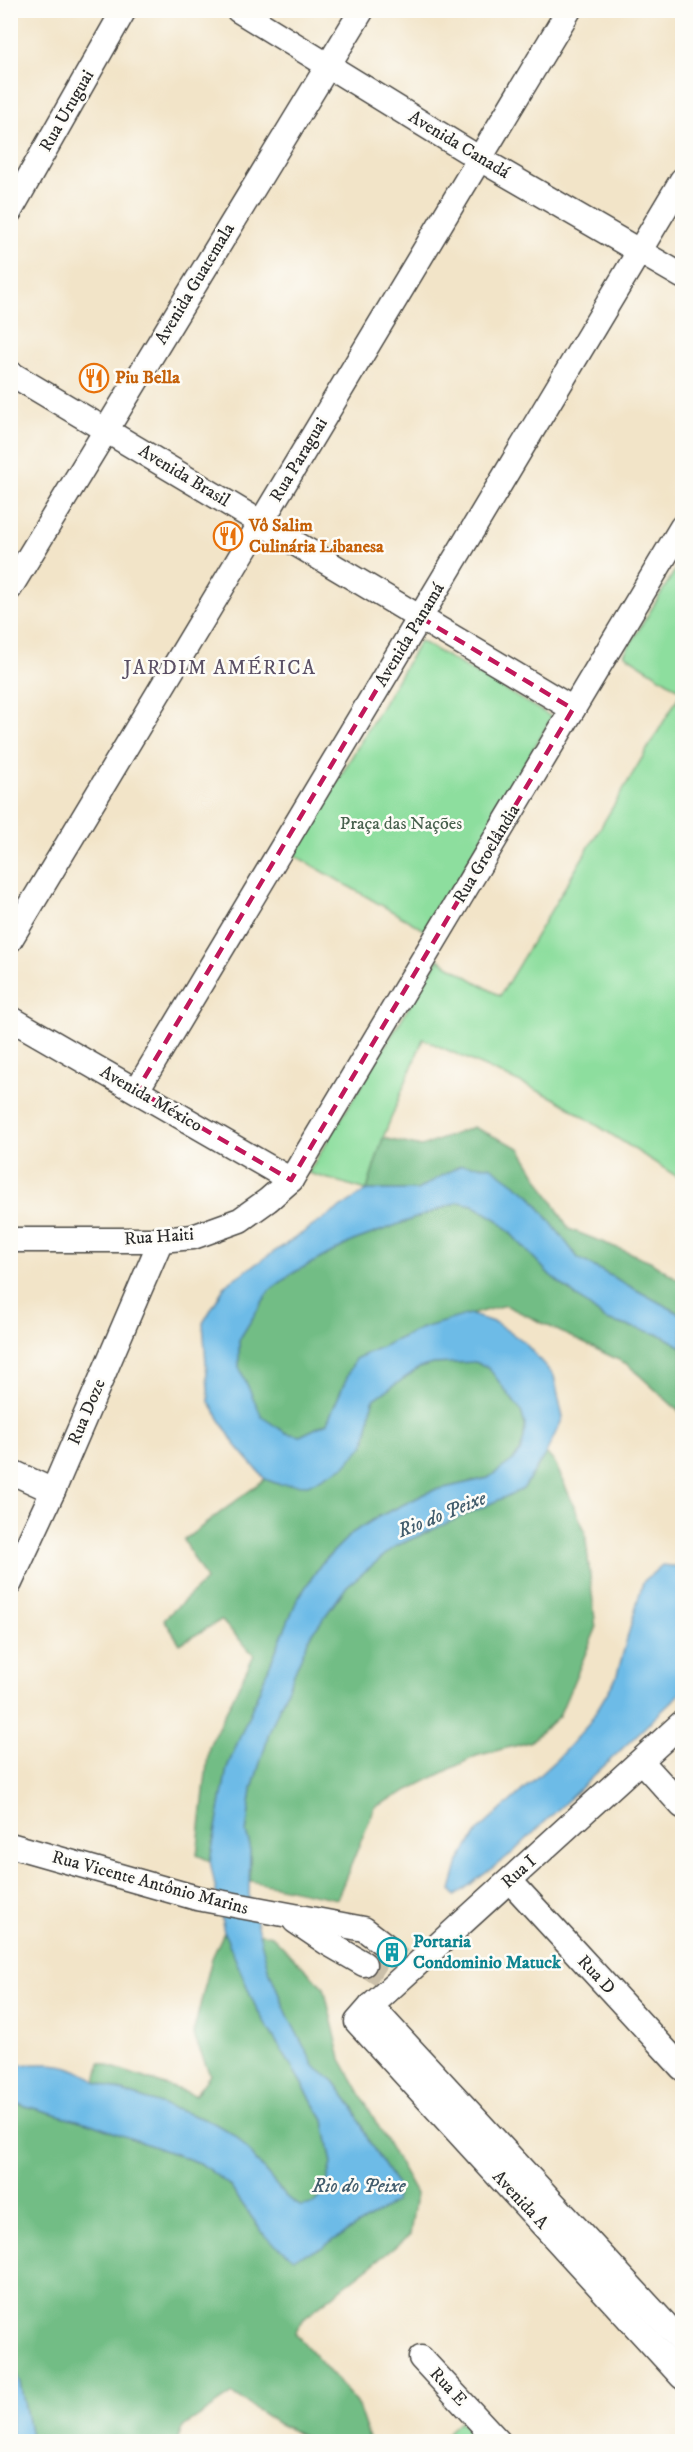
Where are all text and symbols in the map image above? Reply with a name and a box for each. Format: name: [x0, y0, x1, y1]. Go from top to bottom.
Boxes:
street label: Rua Uruguai: [35, 66, 99, 156]
street label: Avenida Canadá: [404, 106, 514, 184]
street label: Avenida Guatemala: [150, 219, 240, 349]
restaurant icon: Piu Bella: [78, 362, 110, 394]
place label: Piu Bella: [115, 367, 180, 389]
street label: Rua Paraguai: [265, 414, 333, 506]
street label: Avenida Brasil: [134, 440, 234, 512]
place label: Vô Salim Culinária Libanesa: [248, 515, 384, 558]
restaurant icon: Vô Salim Culinária Libanesa: [212, 520, 244, 552]
street label: Avenida Panamá: [370, 579, 450, 691]
district label: JARDIM AMÉRICA: [122, 656, 316, 681]
street label: Rua Groelândia: [449, 800, 525, 907]
park label: Praça das Nações: [340, 813, 462, 835]
street label: Avenida México: [96, 1061, 206, 1137]
street label: Rua Haiti: [123, 1224, 195, 1250]
street label: Rua Doze: [63, 1376, 111, 1448]
water label: Rio do Peixe: [393, 1485, 491, 1544]
street label: Rua Vicente Antônio Marins: [49, 1846, 251, 1920]
street label: Rua I: [497, 1851, 541, 1893]
place label: Portaria Condominio Matuck: [413, 1931, 562, 1974]
building icon: Portaria Condominio Matuck: [376, 1936, 408, 1968]
street label: Rua D: [572, 1951, 620, 1999]
street label: Avenida A: [487, 2166, 553, 2234]
water label: Rio do Peixe: [311, 2174, 407, 2199]
street label: Rua E: [425, 2363, 472, 2411]

